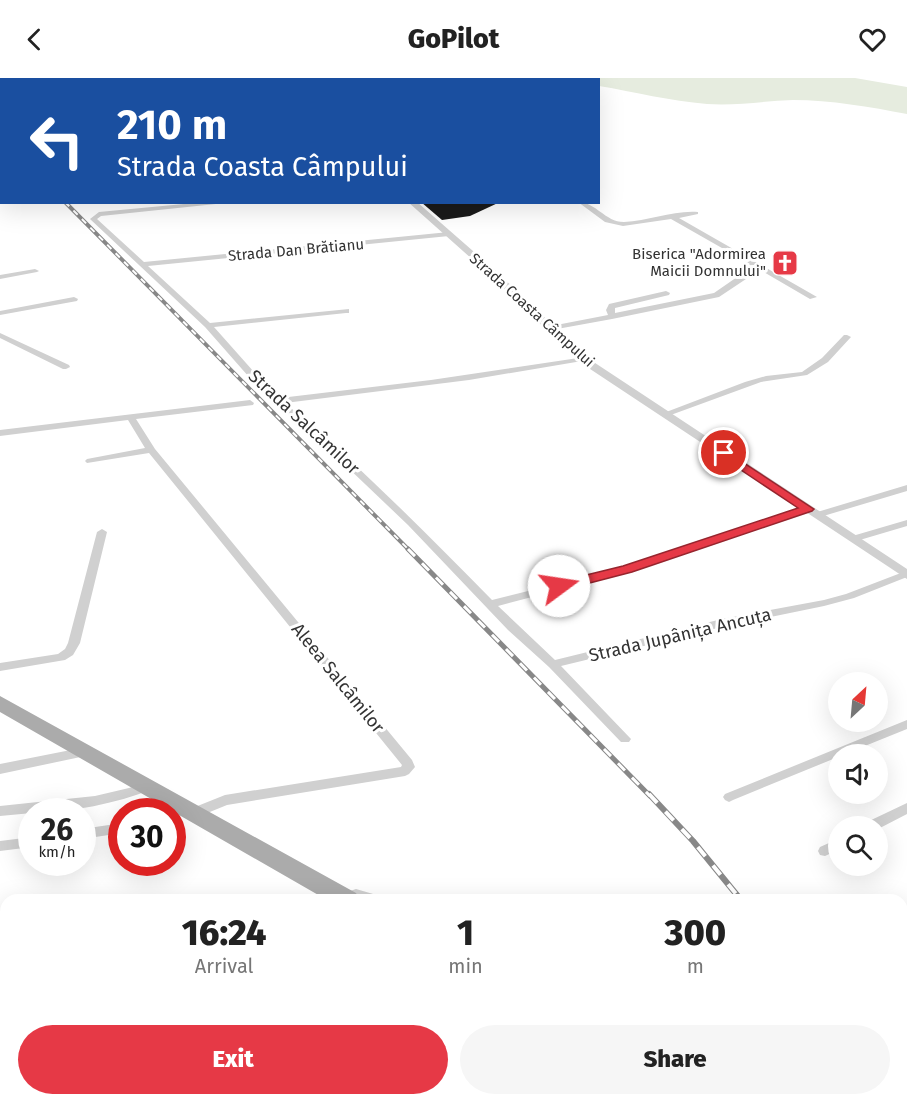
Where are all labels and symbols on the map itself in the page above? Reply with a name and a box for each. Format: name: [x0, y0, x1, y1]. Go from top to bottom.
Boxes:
street label: Strada Dan Brătianu: [227, 235, 365, 265]
place label: Biserica "Adormirea Maicii Domnului": [632, 245, 766, 280]
church icon: Biserica "Adormirea Maicii Domnului": [770, 248, 800, 278]
street label: Strada Coasta Câmpului: [466, 249, 598, 371]
street label: Strada Salcâmilor: [244, 365, 364, 479]
pin: [698, 427, 749, 478]
position arrow: [527, 554, 591, 618]
street label: Strada Jupânița Ancuța: [587, 603, 774, 668]
street label: Aleea Salcâmilor: [287, 618, 389, 738]
north arrow: [828, 672, 888, 732]
speed limit sign: 30: [108, 798, 186, 876]

